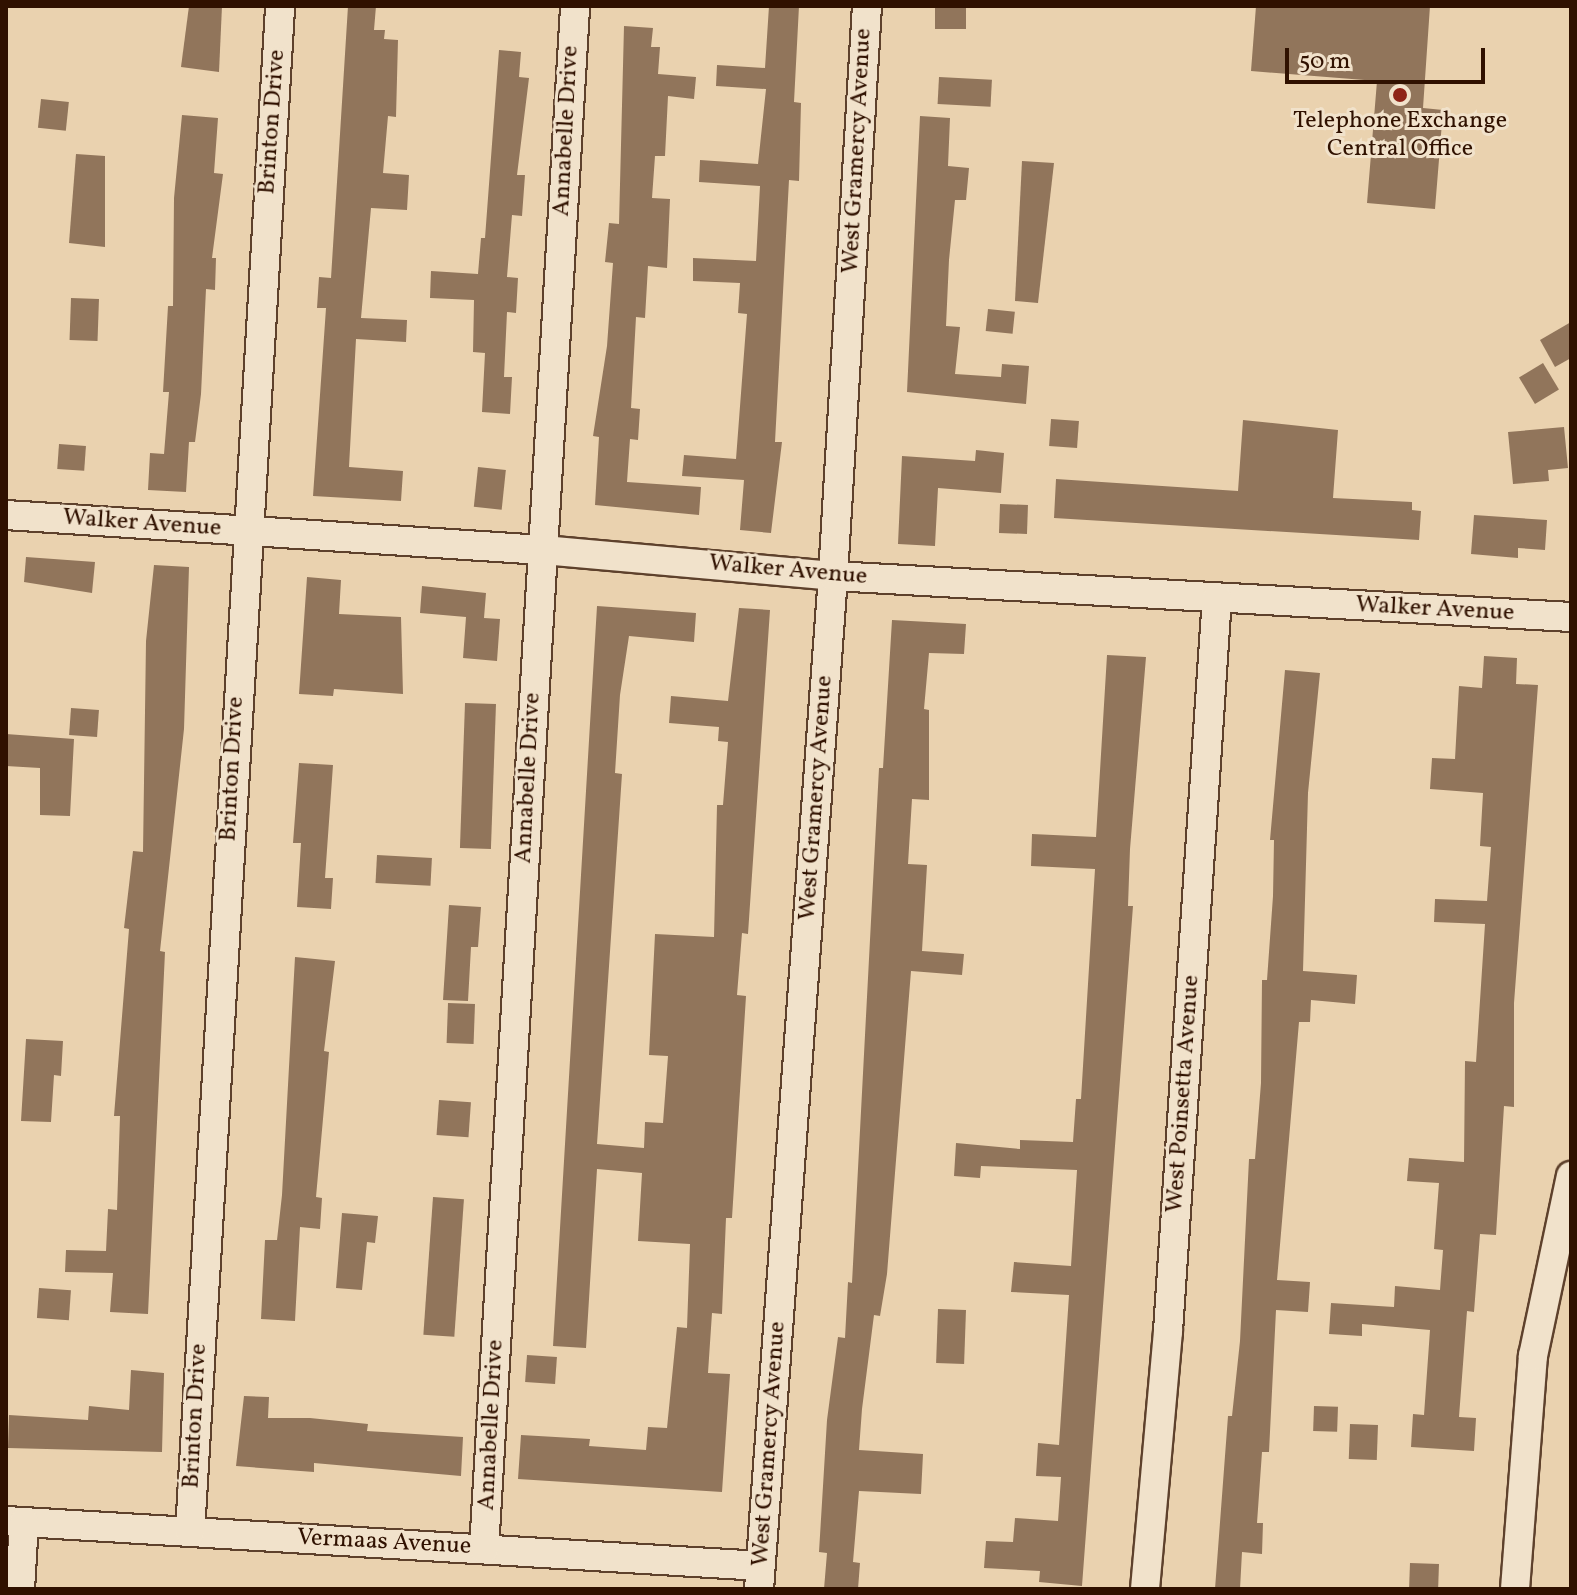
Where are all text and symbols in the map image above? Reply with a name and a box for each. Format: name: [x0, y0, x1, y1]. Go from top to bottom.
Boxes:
street label: West Gramercy Avenue: [837, 27, 879, 275]
scale bar: [1289, 32, 1489, 82]
street label: Annabelle Drive: [548, 45, 586, 217]
text: 50 m: [1299, 45, 1351, 79]
street label: Brinton Drive: [254, 49, 292, 195]
marker: Telephone Exchange Central Office: [1391, 86, 1409, 104]
place label: Telephone Exchange Central Office: [1293, 108, 1507, 164]
street label: Walker Avenue: [62, 504, 222, 544]
street label: Walker Avenue: [708, 550, 868, 592]
street label: Walker Avenue: [1355, 591, 1515, 629]
street label: West Gramercy Avenue: [794, 674, 840, 922]
street label: Annabelle Drive: [510, 692, 548, 864]
street label: Brinton Drive: [215, 696, 251, 842]
street label: West Poinsetta Avenue: [1161, 974, 1207, 1214]
street label: West Gramercy Avenue: [747, 1320, 793, 1568]
street label: Annabelle Drive: [473, 1339, 511, 1511]
street label: Brinton Drive: [178, 1343, 214, 1489]
street label: Vermaas Avenue: [296, 1524, 472, 1562]

